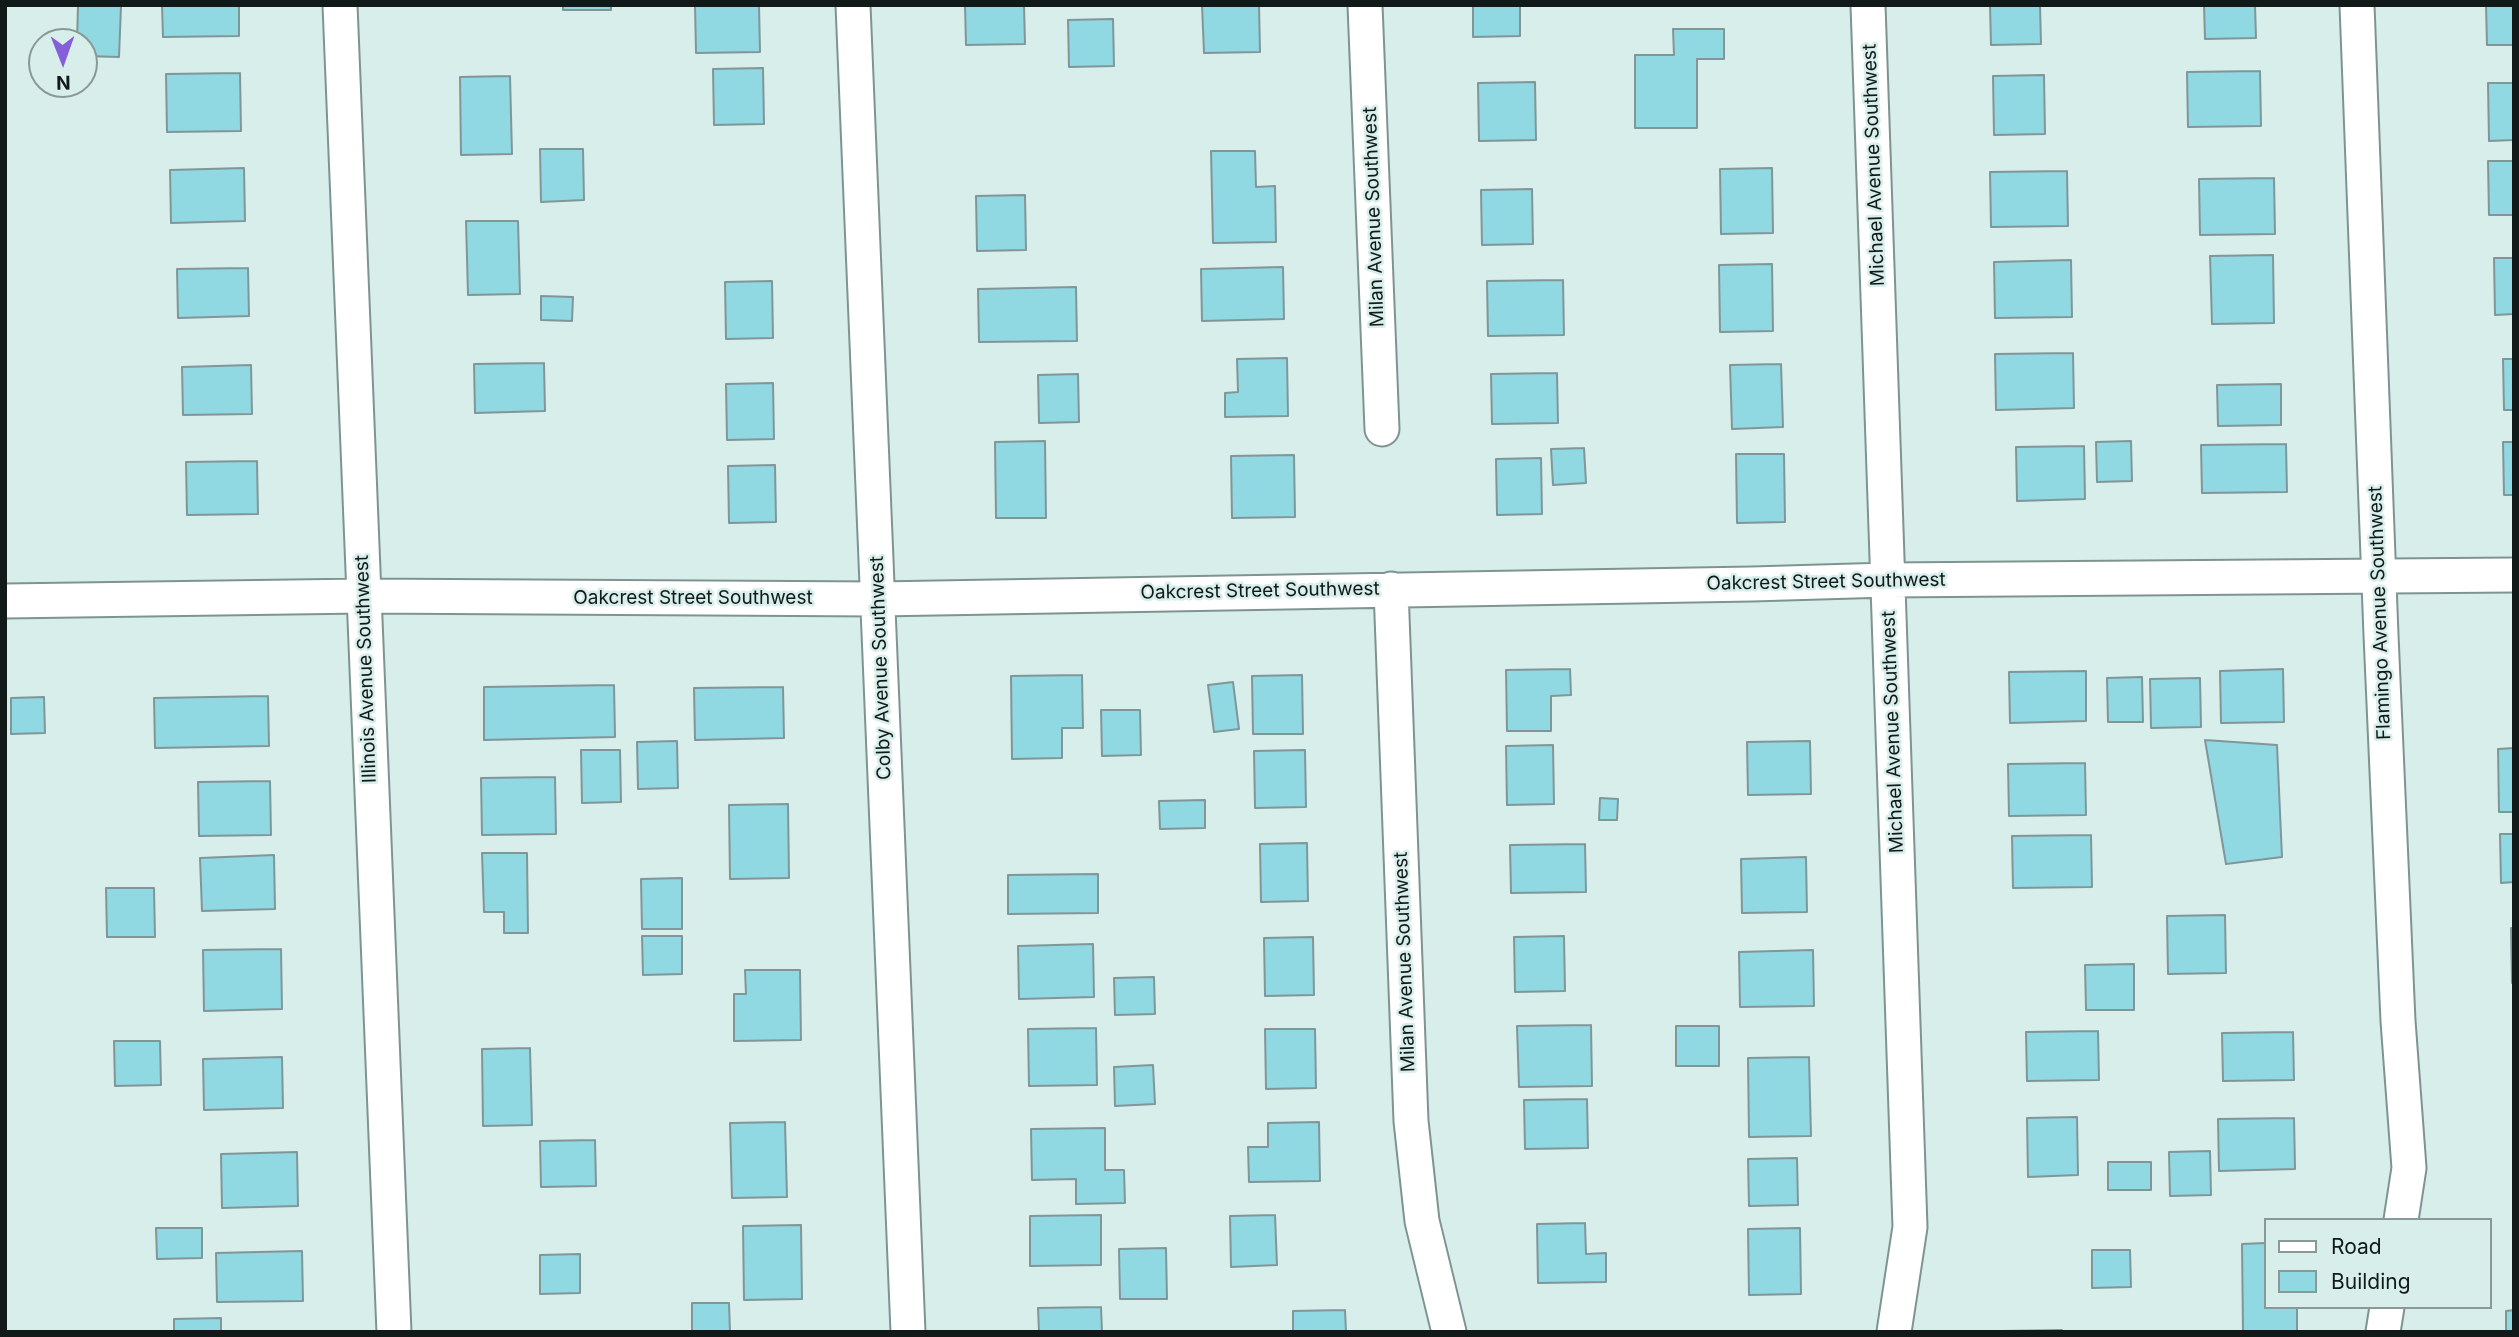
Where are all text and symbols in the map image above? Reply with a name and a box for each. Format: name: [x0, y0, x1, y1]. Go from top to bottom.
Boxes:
north arrow: [28, 28, 98, 98]
street label: Michael Avenue Southwest: [1858, 43, 1890, 287]
text: N: [56, 71, 71, 94]
street label: Milan Avenue Southwest: [1359, 106, 1389, 328]
street label: Flamingo Avenue Southwest: [2364, 486, 2396, 740]
street label: Illinois Avenue Southwest: [351, 554, 381, 784]
street label: Colby Avenue Southwest: [866, 556, 896, 780]
street label: Oakcrest Street Southwest: [1706, 569, 1946, 595]
street label: Oakcrest Street Southwest: [1140, 578, 1380, 604]
street label: Oakcrest Street Southwest: [573, 587, 813, 609]
street label: Michael Avenue Southwest: [1877, 610, 1909, 854]
street label: Milan Avenue Southwest: [1390, 851, 1420, 1073]
legend: [2264, 1218, 2491, 1309]
text: Road: [2331, 1234, 2382, 1259]
text: Building: [2331, 1269, 2411, 1294]

